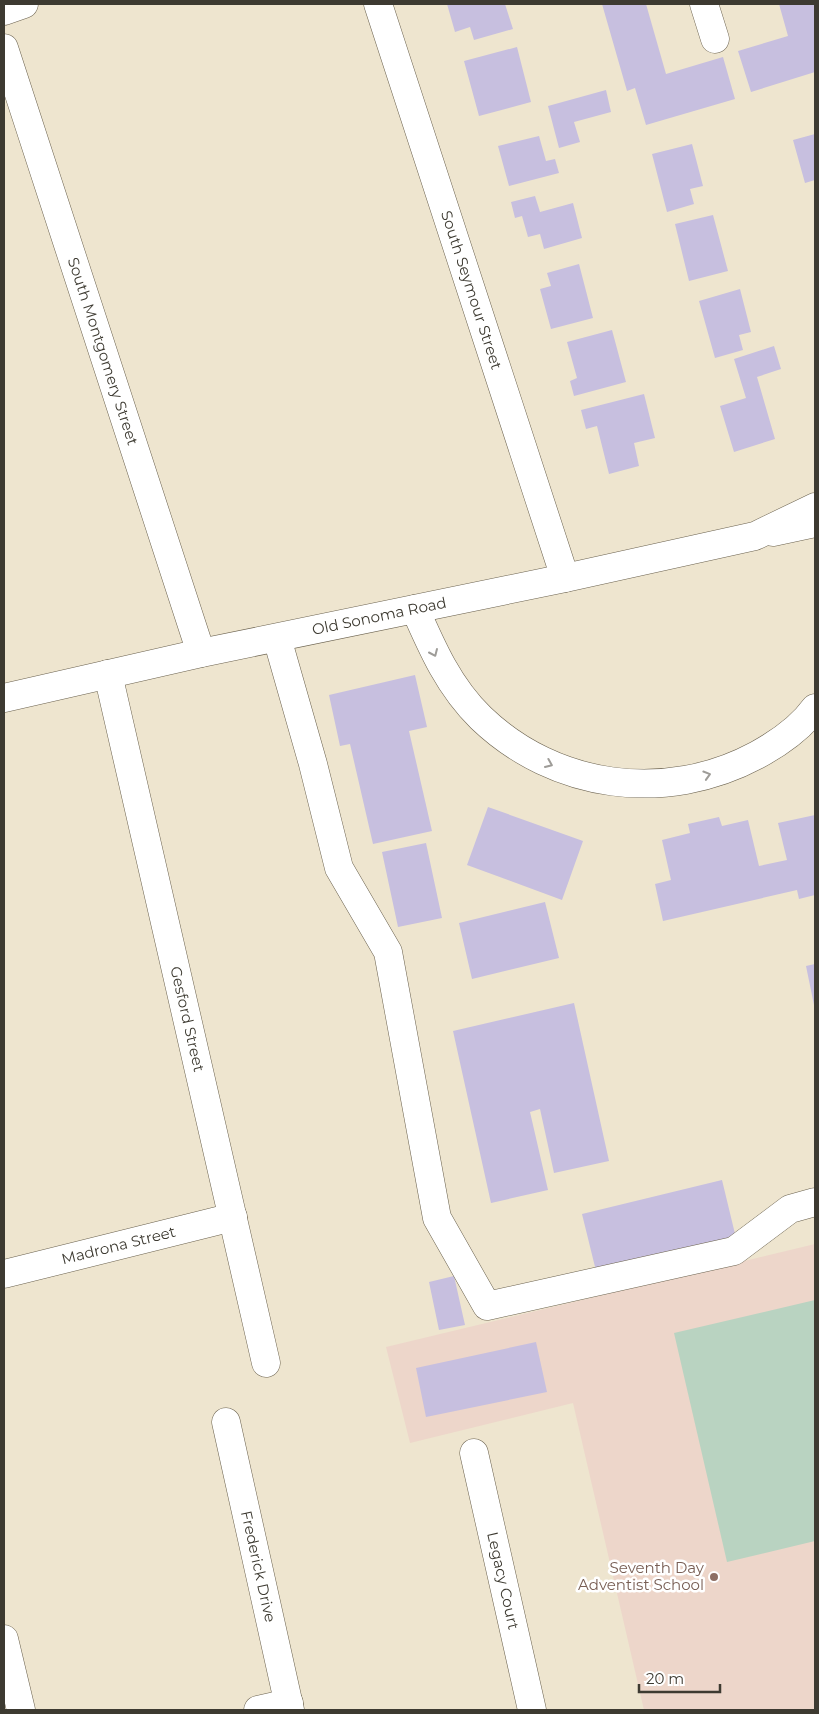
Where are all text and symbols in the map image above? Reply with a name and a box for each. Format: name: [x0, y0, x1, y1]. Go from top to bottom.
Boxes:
street label: South Seymour Street: [437, 208, 506, 372]
street label: South Montgomery Street: [64, 255, 143, 448]
street label: Old Sonoma Road: [310, 593, 448, 639]
one-way arrow: [428, 648, 439, 657]
one-way arrow: [544, 757, 553, 768]
one-way arrow: [703, 771, 711, 781]
street label: Gesford Street: [166, 964, 209, 1074]
street label: Madrona Street: [59, 1222, 177, 1268]
street label: Frederick Drive: [237, 1509, 280, 1624]
street label: Legacy Court: [483, 1530, 524, 1631]
place label: Seventh Day Adventist School: [578, 1558, 705, 1594]
marker: Seventh Day Adventist School: [708, 1571, 720, 1583]
scale bar: [639, 1662, 720, 1694]
text: 20 m: [646, 1669, 684, 1688]

